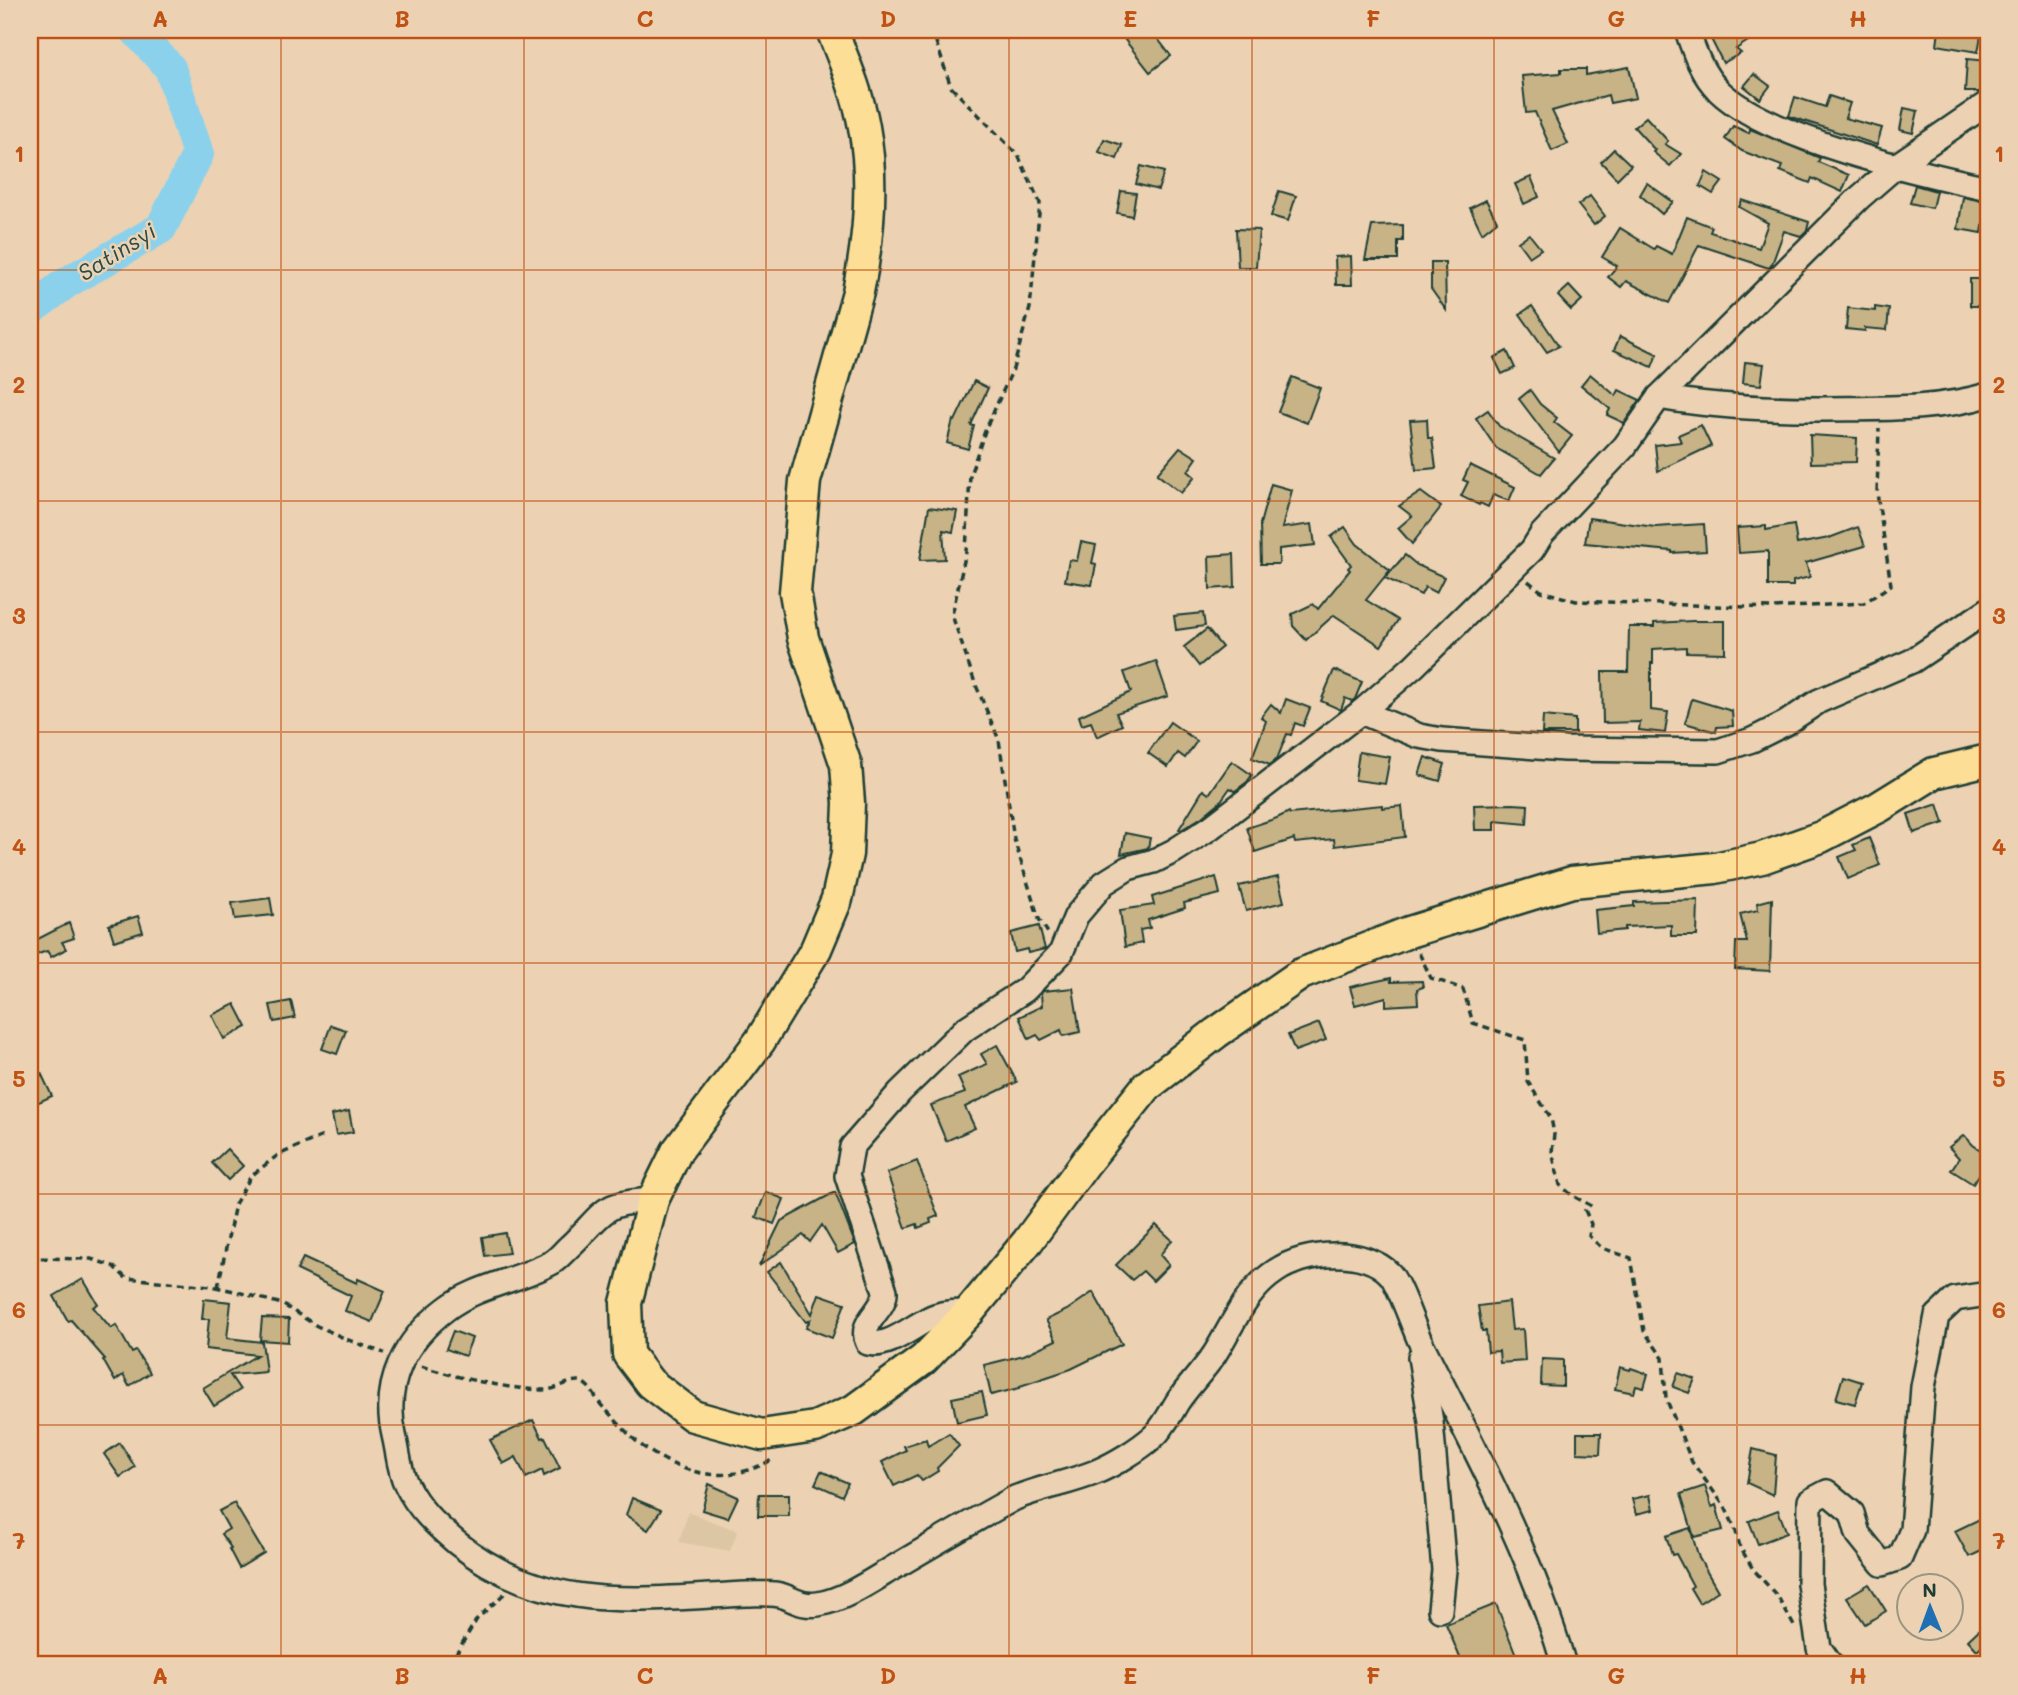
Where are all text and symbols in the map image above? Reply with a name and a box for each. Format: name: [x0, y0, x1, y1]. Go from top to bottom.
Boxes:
text: A: [152, 3, 168, 33]
text: B: [394, 3, 410, 33]
text: C: [636, 3, 654, 33]
text: D: [880, 3, 896, 33]
text: E: [1123, 3, 1137, 33]
text: F: [1366, 3, 1380, 33]
text: G: [1607, 3, 1625, 33]
text: H: [1849, 3, 1867, 33]
text: 1: [14, 138, 24, 168]
text: 1: [1994, 138, 2004, 168]
water label: Satinsyi: [71, 215, 161, 287]
text: 2: [13, 369, 25, 399]
text: 2: [1993, 369, 2005, 399]
text: 3: [12, 600, 26, 630]
text: 3: [1992, 600, 2006, 630]
text: 4: [12, 831, 26, 861]
text: 4: [1992, 831, 2006, 861]
text: 5: [12, 1063, 26, 1093]
text: 5: [1992, 1063, 2006, 1093]
text: 6: [12, 1294, 26, 1324]
text: 6: [1992, 1294, 2006, 1324]
text: 7: [13, 1525, 26, 1555]
text: 7: [1993, 1525, 2006, 1555]
north arrow: [1896, 1572, 1966, 1642]
text: N: [1922, 1577, 1937, 1602]
text: A: [152, 1660, 168, 1690]
text: B: [394, 1660, 410, 1690]
text: C: [636, 1660, 654, 1690]
text: D: [880, 1660, 896, 1690]
text: E: [1123, 1660, 1137, 1690]
text: F: [1366, 1660, 1380, 1690]
text: G: [1607, 1660, 1625, 1690]
text: H: [1849, 1660, 1867, 1690]

